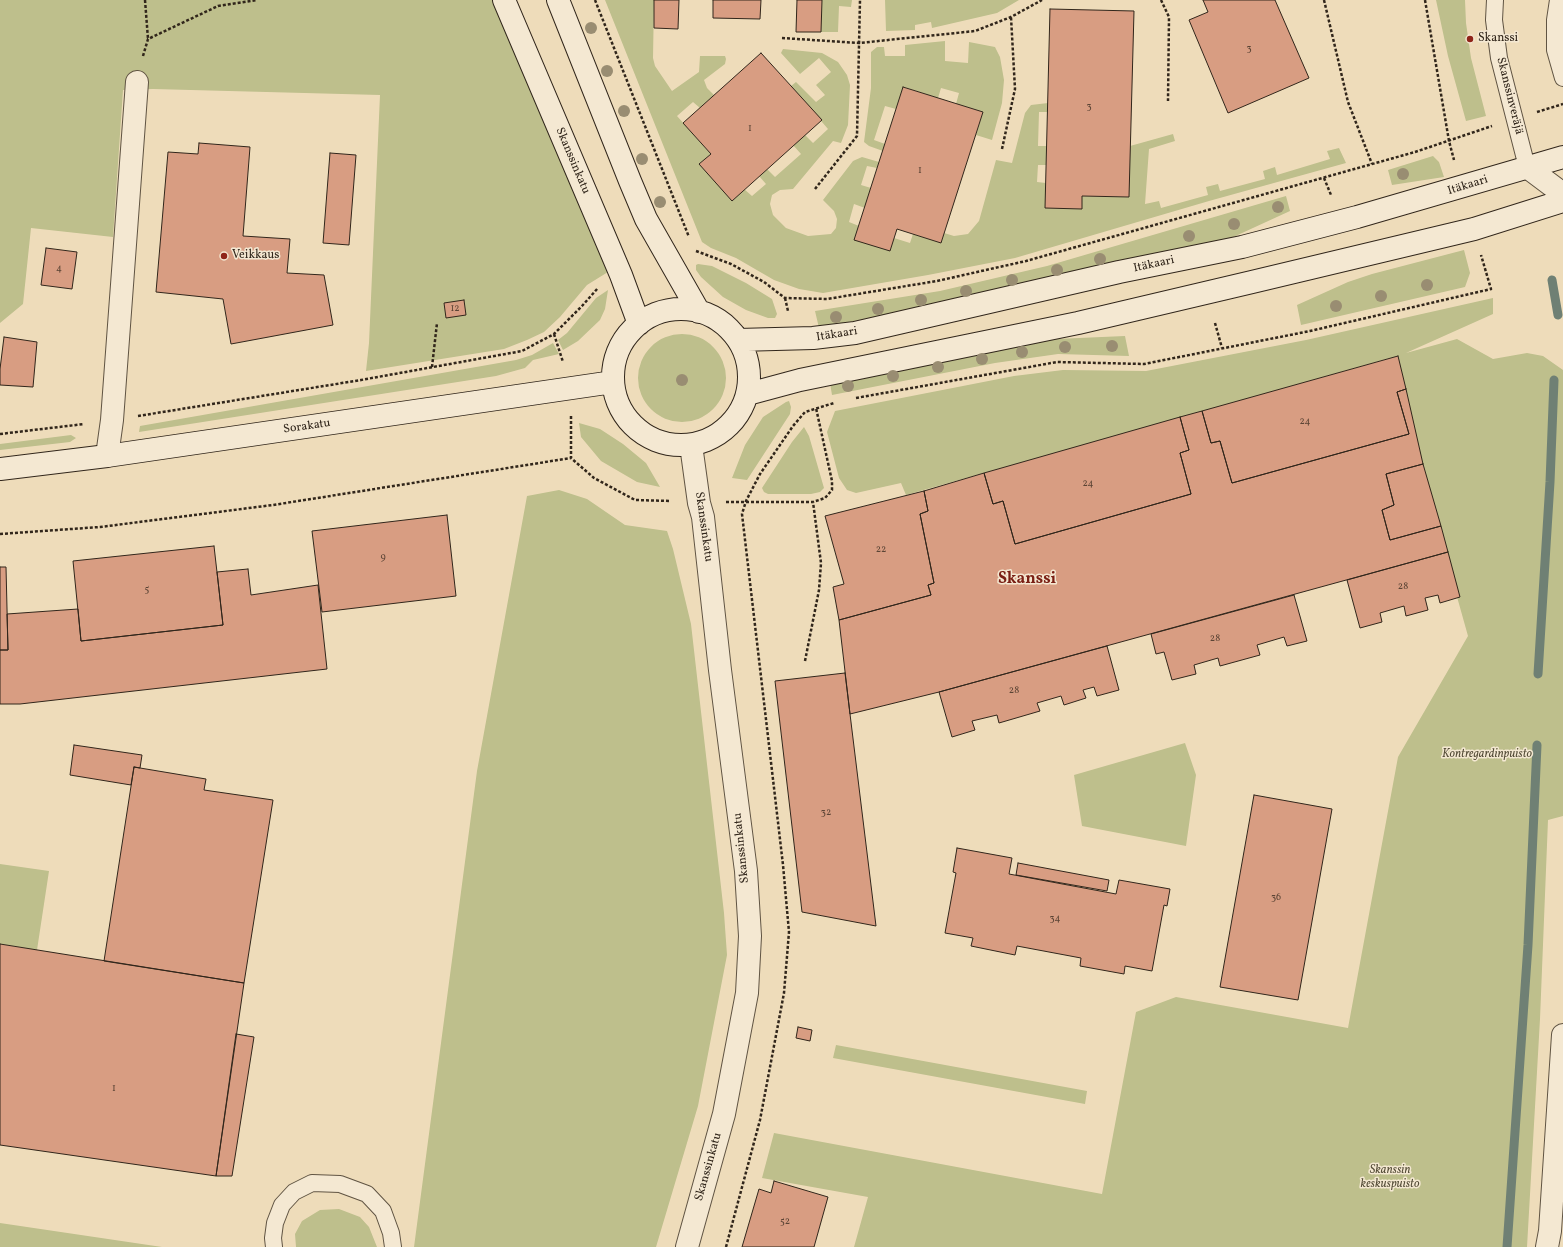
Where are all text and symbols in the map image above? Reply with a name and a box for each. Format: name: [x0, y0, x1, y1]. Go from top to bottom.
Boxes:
place label: Skanssi: [1478, 32, 1518, 46]
marker: Skanssi: [1465, 34, 1475, 44]
house number: 3: [1246, 43, 1252, 55]
street label: Skanssinveräjä: [1492, 56, 1526, 136]
house number: 3: [1086, 101, 1092, 113]
house number: 1: [748, 123, 752, 135]
street label: Skanssinkatu: [552, 126, 592, 196]
house number: 1: [918, 165, 922, 177]
street label: Itäkaari: [1446, 173, 1490, 199]
place label: Veikkaus: [232, 249, 279, 263]
marker: Veikkaus: [219, 251, 229, 261]
street label: Itäkaari: [1132, 254, 1176, 276]
house number: 4: [56, 263, 62, 275]
house number: 12: [450, 303, 460, 315]
street label: Itäkaari: [815, 325, 859, 345]
house number: 24: [1299, 416, 1311, 428]
street label: Sorakatu: [283, 417, 331, 437]
house number: 24: [1082, 478, 1094, 490]
street label: Skanssinkatu: [691, 491, 715, 563]
house number: 22: [876, 544, 886, 556]
house number: 9: [380, 552, 386, 564]
district label: Skanssi: [998, 570, 1056, 590]
house number: 28: [1398, 581, 1408, 593]
house number: 5: [145, 584, 149, 596]
house number: 28: [1210, 633, 1220, 645]
house number: 28: [1009, 685, 1019, 697]
park label: Kontregardinpuisto: [1442, 748, 1532, 762]
house number: 32: [821, 807, 831, 819]
street label: Skanssinkatu: [731, 812, 753, 884]
house number: 36: [1271, 892, 1281, 904]
house number: 34: [1049, 913, 1061, 925]
house number: 1: [112, 1083, 116, 1095]
street label: Skanssinkatu: [692, 1131, 726, 1203]
park label: Skanssin keskuspuisto: [1361, 1164, 1419, 1192]
house number: 52: [780, 1216, 790, 1228]

